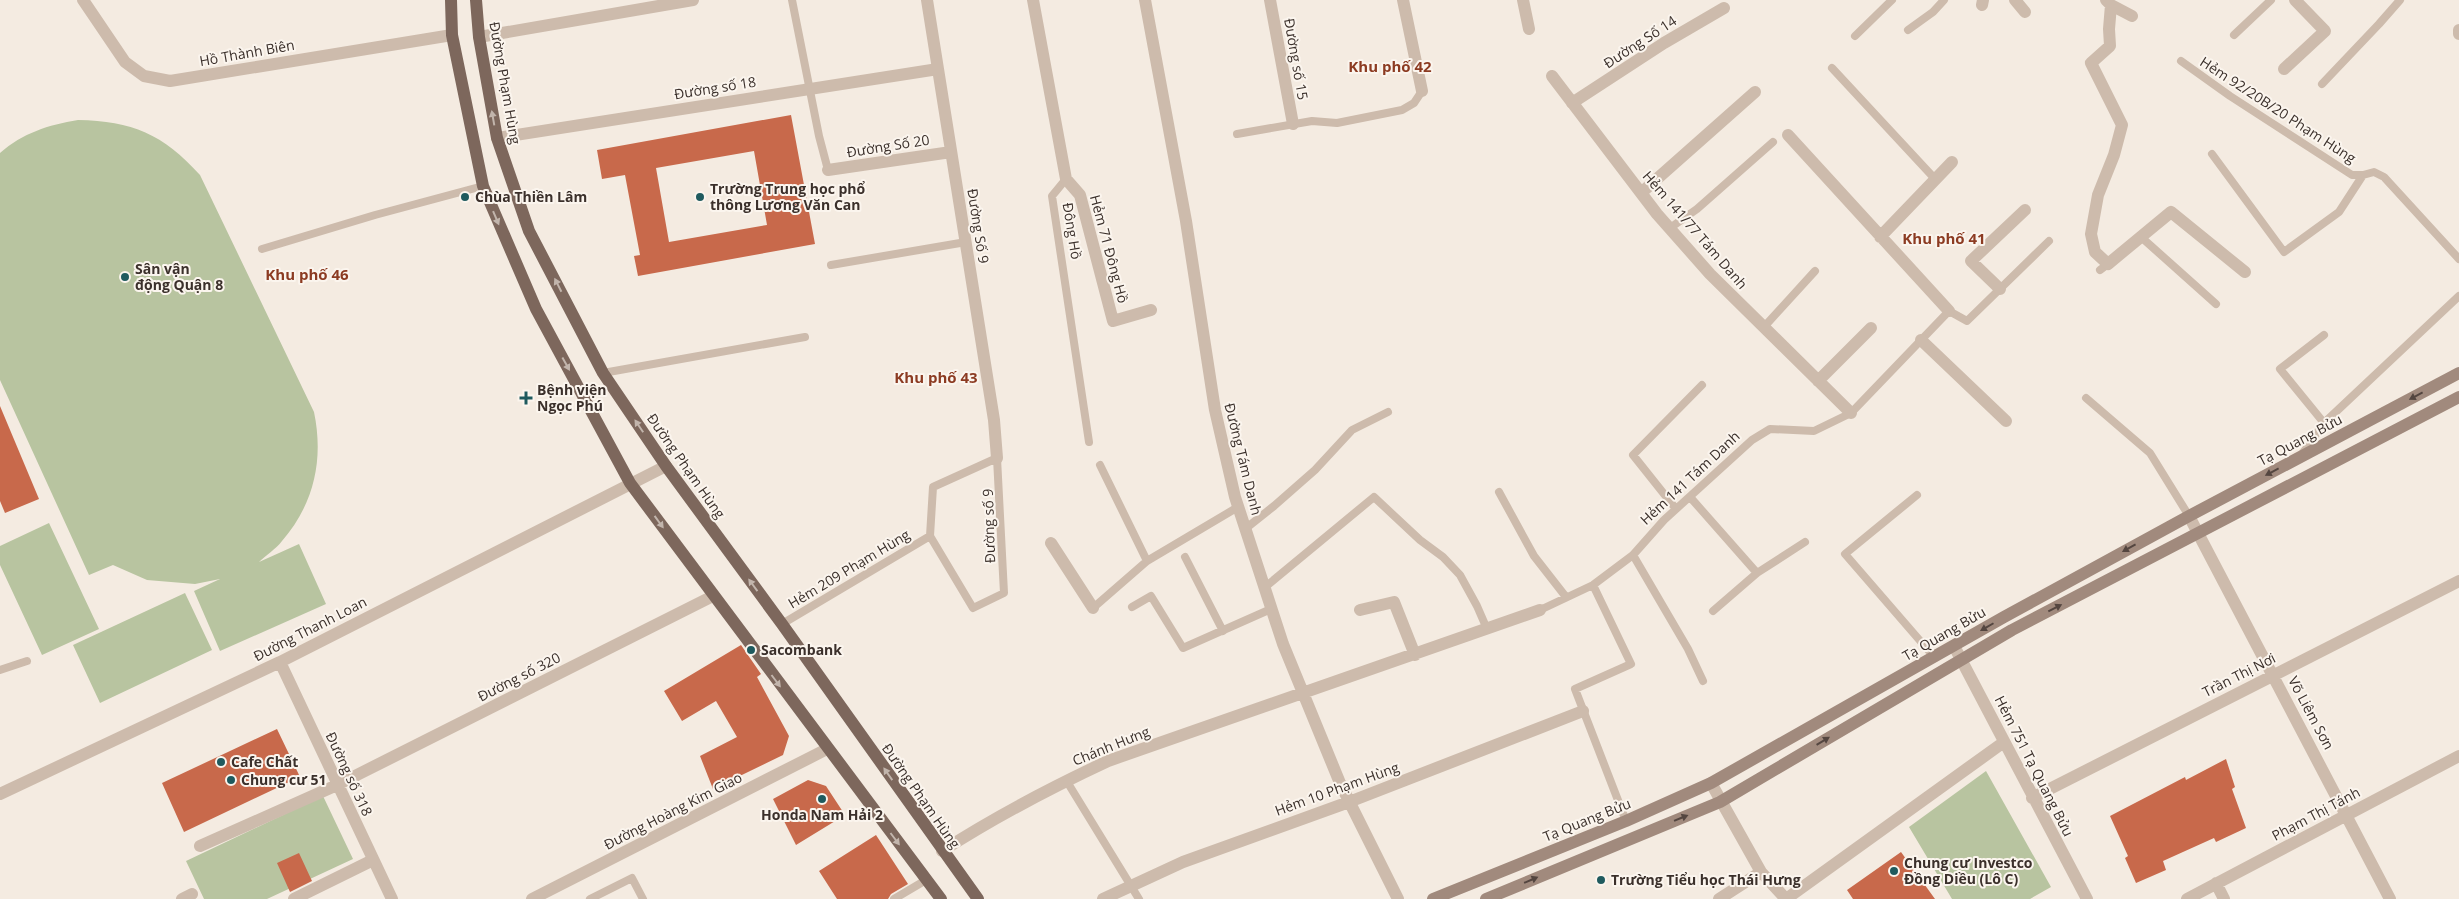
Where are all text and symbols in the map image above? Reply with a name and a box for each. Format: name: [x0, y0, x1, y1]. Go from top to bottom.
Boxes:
street label: Đường Số 14: [1600, 11, 1680, 72]
street label: Đường số 15: [1280, 17, 1313, 101]
street label: Đường Phạm Hùng: [485, 20, 526, 146]
street label: Hồ Thành Biên: [198, 35, 296, 70]
street label: Hẻm 92/20B/20 Phạm Hùng: [2197, 52, 2360, 167]
district label: Khu phố 42: [1348, 56, 1432, 76]
street label: Đường số 18: [673, 72, 757, 103]
one-way arrow: [489, 110, 497, 126]
street label: Đường Số 20: [845, 130, 931, 161]
street label: Hẻm 141/77 Tám Danh: [1639, 167, 1752, 293]
place label: Trường Trung học phổ thông Lương Văn Can: [710, 179, 866, 214]
place label: Chùa Thiền Lâm: [475, 187, 587, 206]
street label: Đường Số 9: [963, 187, 994, 265]
marker: Chùa Thiền Lâm: [459, 191, 471, 203]
marker: Trường Trung học phổ thông Lương Văn Can: [694, 191, 706, 203]
street label: Hẻm 71 Đông Hồ: [1086, 193, 1133, 305]
street label: Đông Hồ: [1059, 201, 1086, 261]
one-way arrow: [493, 211, 501, 225]
district label: Khu phố 41: [1902, 228, 1986, 248]
place label: Sân vận động Quận 8: [135, 259, 223, 294]
district label: Khu phố 46: [265, 264, 349, 284]
marker: Sân vận động Quận 8: [119, 271, 131, 283]
one-way arrow: [554, 278, 562, 292]
one-way arrow: [562, 357, 570, 372]
district label: Khu phố 43: [894, 367, 978, 387]
place label: Bệnh viện Ngọc Phú: [537, 380, 606, 415]
marker: Bệnh viện Ngọc Phú: [519, 391, 533, 405]
one-way arrow: [2409, 392, 2423, 400]
street label: Đường Tám Danh: [1220, 401, 1267, 517]
street label: Đường Phạm Hùng: [643, 409, 730, 522]
street label: Tạ Quang Bửu: [2254, 409, 2345, 470]
one-way arrow: [634, 419, 644, 433]
street label: Hẻm 141 Tám Danh: [1636, 426, 1744, 529]
one-way arrow: [2265, 468, 2280, 476]
street label: Đường số 9: [978, 488, 999, 564]
one-way arrow: [654, 515, 664, 529]
street label: Hẻm 209 Phạm Hùng: [784, 524, 914, 612]
one-way arrow: [2122, 544, 2136, 553]
one-way arrow: [748, 578, 758, 592]
street label: Đường Thanh Loan: [250, 592, 370, 665]
street label: Tạ Quang Bửu: [1899, 602, 1989, 665]
one-way arrow: [2048, 604, 2062, 612]
one-way arrow: [1979, 623, 1994, 631]
place label: Sacombank: [761, 640, 842, 659]
marker: Sacombank: [745, 644, 757, 656]
street label: Đường số 320: [474, 648, 563, 706]
street label: Trần Thị Nơi: [2199, 648, 2279, 701]
street label: Võ Liêm Sơn: [2284, 673, 2339, 753]
one-way arrow: [771, 674, 782, 687]
street label: Hẻm 751 Tạ Quang Bửu: [1991, 692, 2078, 839]
street label: Chánh Hưng: [1069, 721, 1153, 770]
street label: Đường số 318: [322, 729, 377, 819]
one-way arrow: [1817, 737, 1830, 746]
street label: Đường Phạm Hùng: [878, 739, 965, 852]
place label: Cafe Chất: [231, 752, 298, 771]
marker: Cafe Chất: [215, 756, 227, 768]
street label: Hẻm 10 Phạm Hùng: [1272, 757, 1402, 820]
street label: Đường Hoàng Kim Giao: [600, 767, 745, 854]
one-way arrow: [883, 767, 893, 781]
place label: Chung cư 51: [241, 770, 327, 789]
marker: Chung cư 51: [225, 774, 237, 786]
street label: Phạm Thị Tánh: [2268, 782, 2363, 845]
marker: Honda Nam Hải 2: [816, 793, 828, 805]
street label: Tạ Quang Bửu: [1540, 793, 1634, 846]
place label: Honda Nam Hải 2: [761, 805, 883, 824]
one-way arrow: [1674, 814, 1688, 822]
one-way arrow: [890, 832, 900, 846]
place label: Chung cư Investco Đồng Diều (Lô C): [1904, 853, 2033, 888]
marker: Chung cư Investco Đồng Diều (Lô C): [1888, 865, 1900, 877]
place label: Trường Tiểu học Thái Hưng: [1611, 870, 1801, 889]
marker: Trường Tiểu học Thái Hưng: [1595, 874, 1607, 886]
one-way arrow: [1524, 876, 1538, 884]

